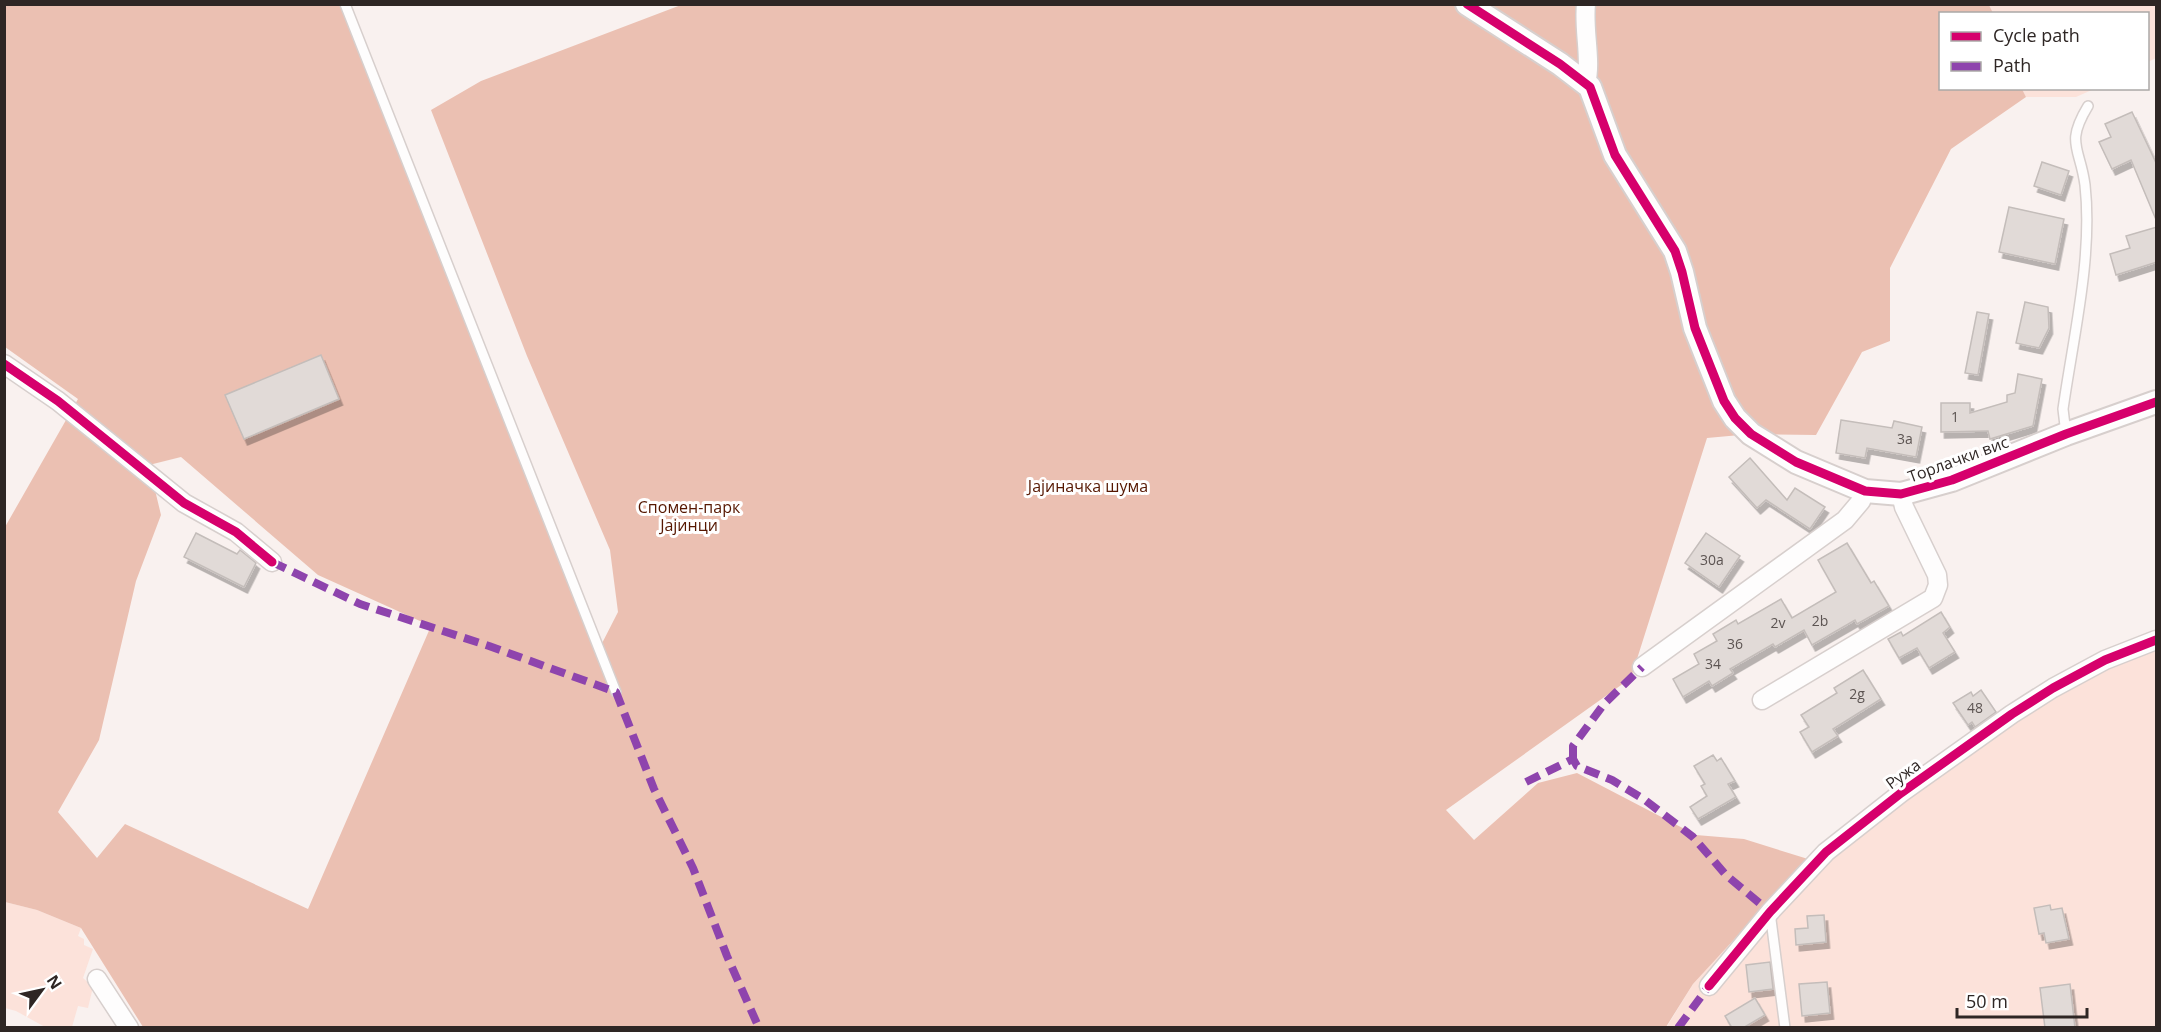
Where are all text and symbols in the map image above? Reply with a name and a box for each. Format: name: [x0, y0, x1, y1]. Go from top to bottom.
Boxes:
legend: [1939, 12, 2149, 90]
text: Cycle path: [1993, 23, 2080, 47]
text: Path: [1993, 53, 2031, 77]
house number: 1: [1951, 407, 1959, 426]
house number: 3a: [1897, 429, 1913, 448]
street label: Торлачки вис: [1905, 430, 2012, 487]
park label: Јајиначка шума: [1026, 475, 1148, 497]
park label: Спомен-парк Јајинци: [638, 496, 741, 536]
house number: 30a: [1700, 550, 1724, 569]
house number: 2b: [1812, 611, 1828, 630]
house number: 2v: [1771, 613, 1786, 632]
house number: 36: [1727, 634, 1743, 653]
house number: 34: [1705, 654, 1721, 673]
house number: 2g: [1849, 684, 1865, 703]
house number: 48: [1967, 698, 1983, 717]
street label: Ружа: [1881, 754, 1925, 794]
north arrow: [12, 960, 72, 1020]
text: N: [42, 970, 67, 993]
scale bar: [1957, 981, 2088, 1019]
text: 50 m: [1966, 989, 2008, 1013]

